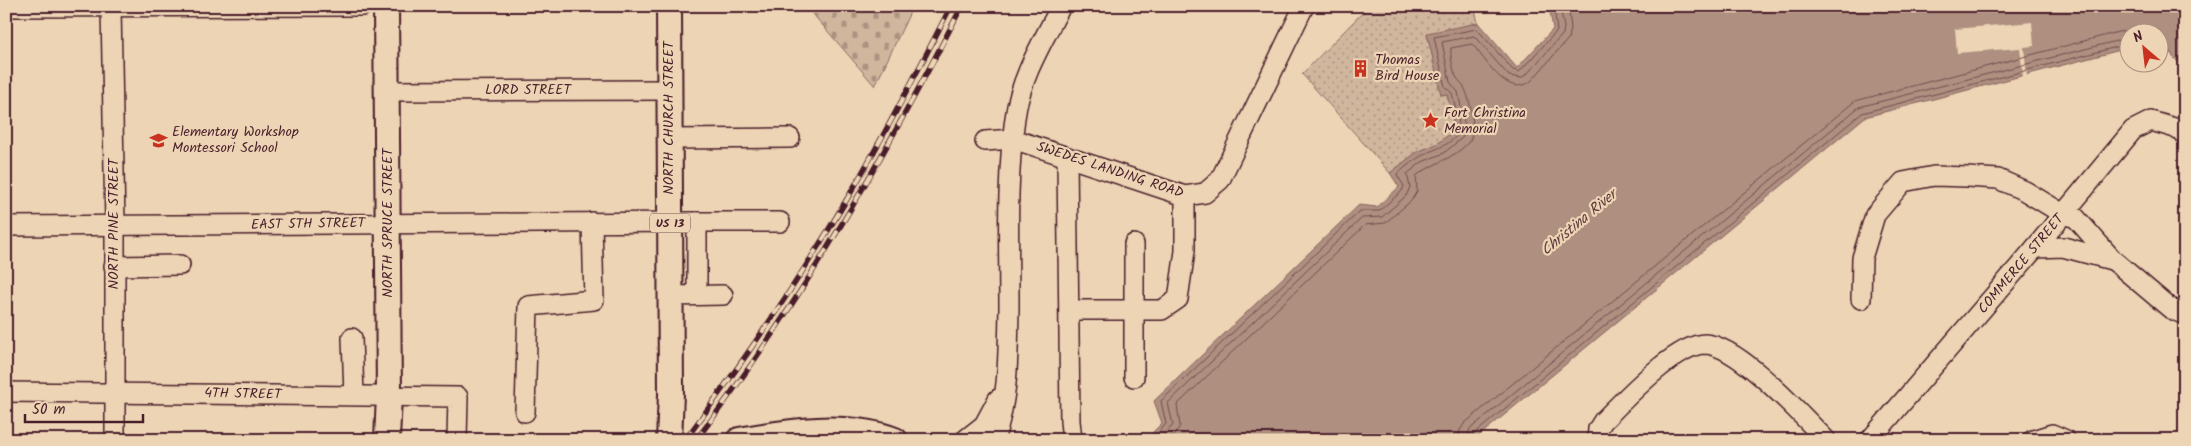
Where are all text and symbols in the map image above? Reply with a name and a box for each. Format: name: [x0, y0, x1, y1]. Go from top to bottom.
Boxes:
north arrow: [2118, 22, 2168, 72]
text: N: [2129, 26, 2148, 49]
street label: NORTH CHURCH STREET: [658, 40, 680, 195]
place label: Thomas Bird House: [1375, 49, 1440, 87]
building icon: Thomas Bird House: [1351, 58, 1371, 78]
street label: LORD STREET: [485, 79, 573, 101]
place label: Fort Christina Memorial: [1444, 102, 1526, 140]
place icon: Fort Christina Memorial: [1420, 111, 1440, 131]
place label: Elementary Workshop Montessori School: [172, 121, 299, 159]
school or university icon: Elementary Workshop Montessori School: [148, 130, 168, 150]
street label: SWEDES LANDING ROAD: [1033, 136, 1187, 204]
street label: NORTH SPRUCE STREET: [377, 147, 399, 298]
street label: NORTH PINE STREET: [103, 157, 125, 289]
water label: Christina River: [1536, 182, 1625, 262]
street label: COMMERCE STREET: [1973, 208, 2070, 319]
street label: EAST 5TH STREET: [251, 212, 367, 236]
road number: US 13: [650, 214, 690, 232]
street label: 4TH STREET: [204, 382, 283, 406]
scale bar: [25, 391, 142, 423]
text: 50 m: [32, 398, 66, 422]

